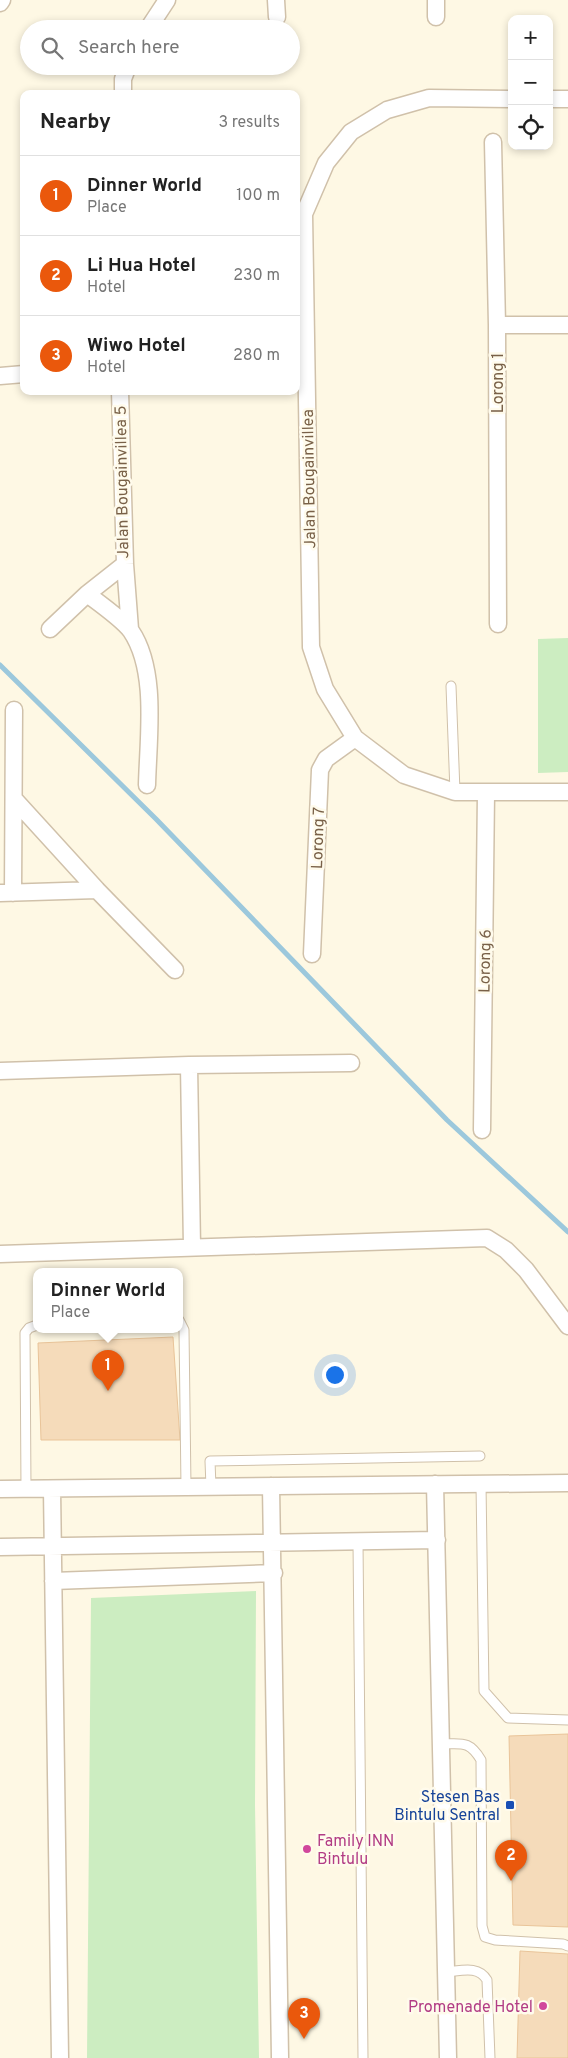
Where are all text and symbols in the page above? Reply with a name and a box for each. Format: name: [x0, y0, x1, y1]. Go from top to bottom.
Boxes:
map controls: [508, 15, 553, 150]
button: +: [508, 15, 553, 60]
search box: [20, 20, 300, 75]
icon: search: [38, 34, 66, 62]
text: Search here: [78, 36, 180, 60]
button: −: [508, 60, 553, 105]
button: locate: [508, 105, 553, 150]
text: Nearby: [40, 109, 111, 136]
text: 3 results: [218, 113, 280, 133]
text: Dinner World: [87, 174, 202, 198]
text: 1: [53, 186, 59, 206]
text: 100 m: [236, 186, 280, 206]
text: Place: [87, 198, 127, 218]
text: Li Hua Hotel: [87, 254, 196, 278]
text: 2: [51, 266, 61, 286]
text: 230 m: [233, 266, 280, 286]
text: Hotel: [87, 278, 126, 298]
text: Wiwo Hotel: [87, 334, 186, 358]
text: 3: [51, 346, 61, 366]
text: 280 m: [233, 346, 280, 366]
street label: Lorong 1: [489, 353, 509, 413]
text: Hotel: [87, 358, 126, 378]
street label: Jalan Bougainvillea 5: [112, 405, 134, 559]
street label: Jalan Bougainvillea: [299, 409, 321, 549]
street label: Lorong 7: [308, 807, 330, 870]
street label: Lorong 6: [475, 929, 497, 993]
popup: [33, 1268, 183, 1333]
text: Dinner World: [50, 1279, 166, 1303]
text: Place: [50, 1303, 90, 1323]
pin: 1: [92, 1350, 124, 1391]
your location: [322, 1362, 348, 1388]
place label: Stesen Bas Bintulu Sentral: [394, 1788, 500, 1826]
marker: Stesen Bas Bintulu Sentral: [504, 1799, 516, 1811]
place label: Family INN Bintulu: [317, 1832, 394, 1870]
pin: 2: [495, 1840, 527, 1881]
marker: Family INN Bintulu: [301, 1843, 313, 1855]
pin: 3: [288, 1998, 320, 2039]
place label: Promenade Hotel: [408, 1998, 533, 2018]
marker: Promenade Hotel: [537, 2000, 549, 2012]

